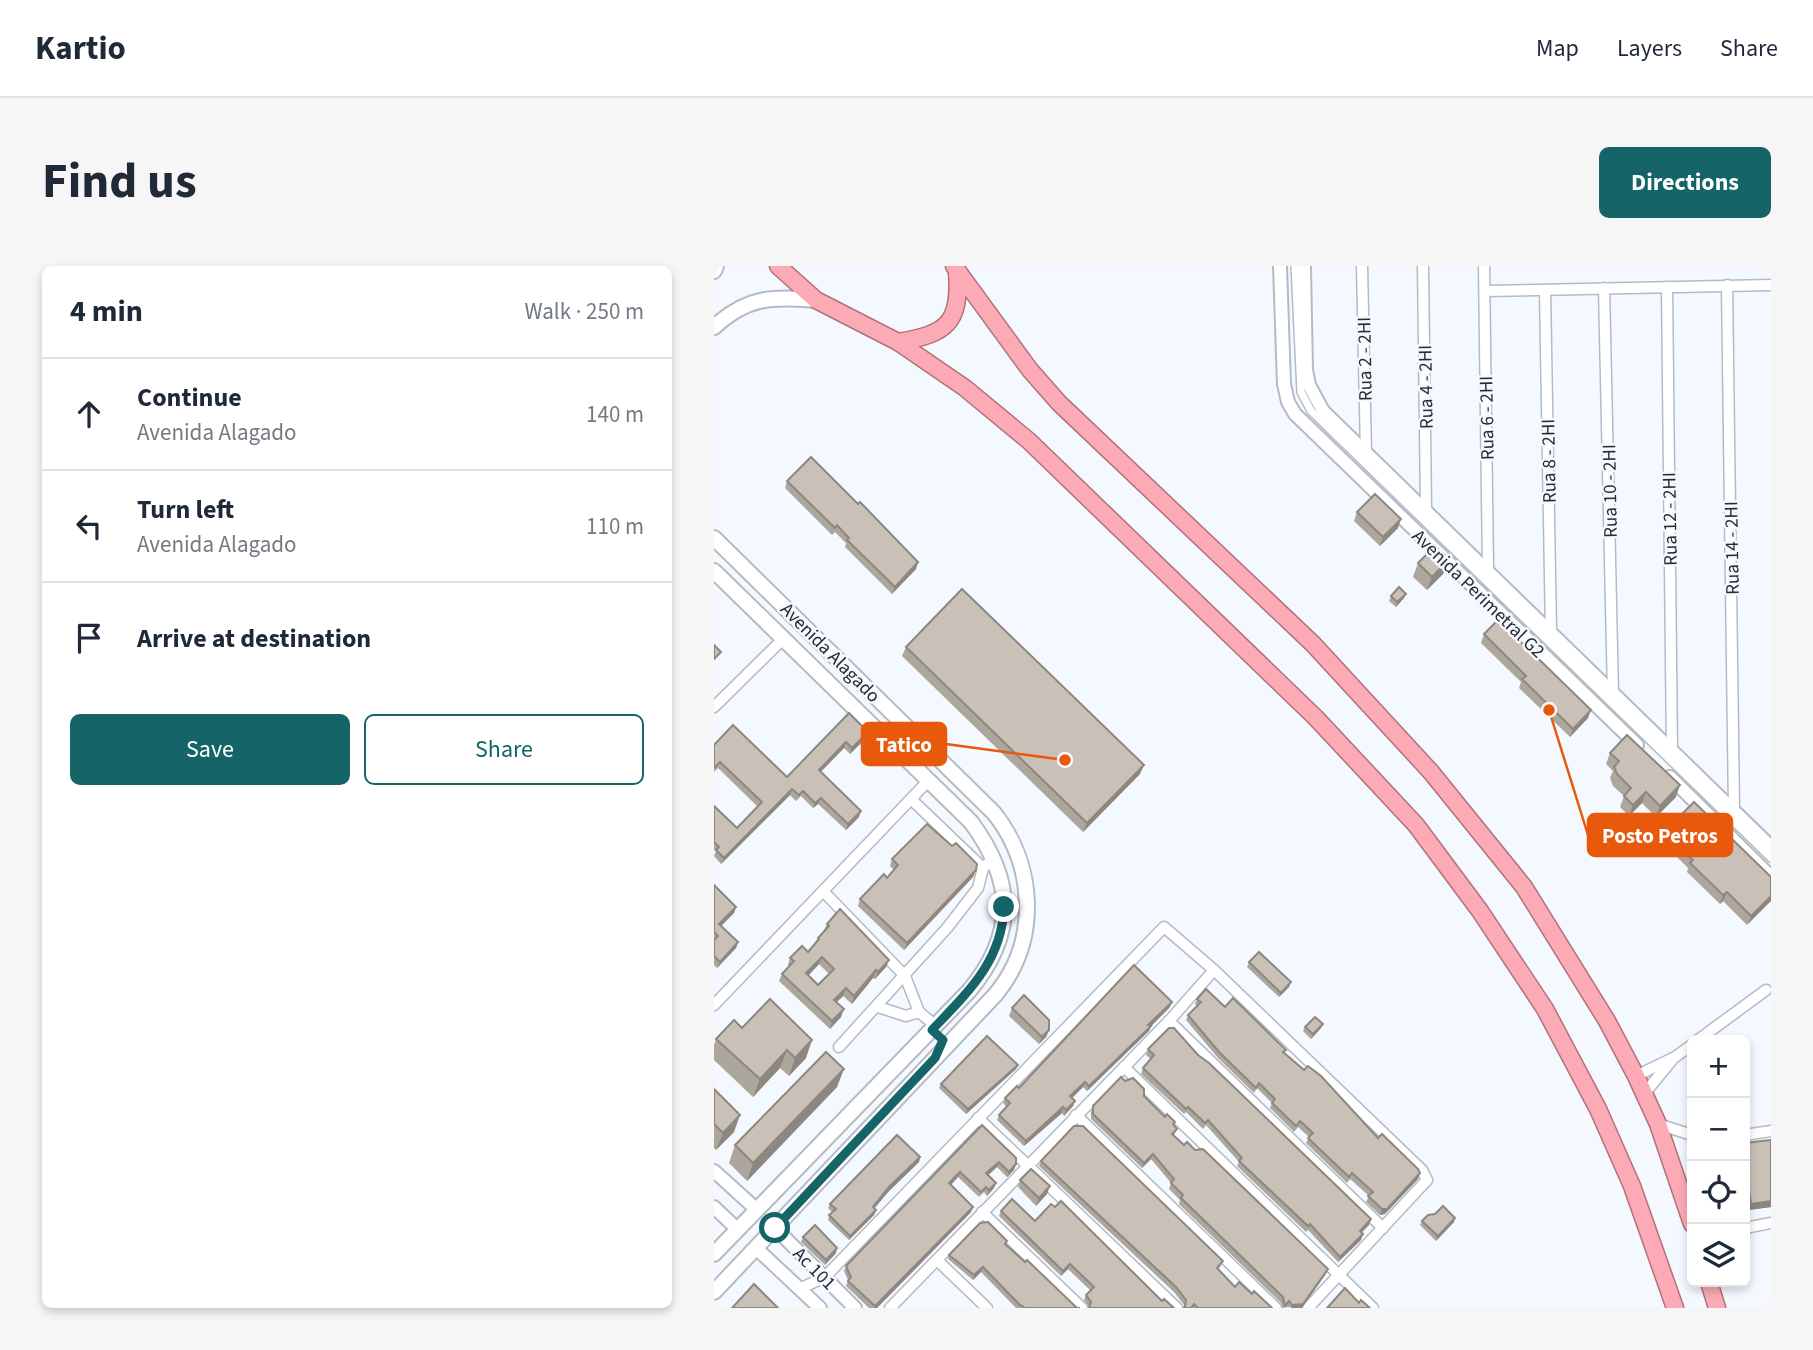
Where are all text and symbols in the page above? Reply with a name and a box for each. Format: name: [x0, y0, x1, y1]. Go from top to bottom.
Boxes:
text: Kartio: [35, 25, 126, 72]
text: Map: [1536, 31, 1579, 66]
text: Layers: [1617, 31, 1682, 66]
text: Share: [1720, 31, 1778, 66]
text: Find us: [42, 147, 197, 217]
button: Directions: [1599, 147, 1771, 218]
text: 4 min: [70, 290, 143, 333]
text: Walk · 250 m: [525, 295, 644, 328]
street label: Rua 2 - 2HI: [1351, 317, 1380, 401]
street label: Rua 4 - 2HI: [1412, 345, 1441, 429]
street label: Rua 6 - 2HI: [1473, 376, 1502, 460]
text: Continue: [137, 379, 242, 416]
icon: ahead: [70, 395, 108, 433]
text: 140 m: [586, 398, 644, 431]
text: Avenida Alagado: [137, 416, 297, 449]
street label: Rua 8 - 2HI: [1535, 419, 1564, 503]
street label: Rua 10 - 2HI: [1596, 444, 1625, 538]
street label: Rua 12 - 2HI: [1656, 472, 1685, 566]
text: Turn left: [137, 491, 234, 528]
street label: Rua 14 - 2HI: [1718, 501, 1747, 595]
icon: left: [70, 507, 108, 545]
text: 110 m: [586, 510, 644, 543]
street label: Avenida Perimetral G2: [1406, 523, 1550, 665]
text: Avenida Alagado: [137, 528, 297, 561]
street label: Avenida Alagado: [774, 597, 886, 709]
icon: arrive: [70, 619, 108, 657]
text: Arrive at destination: [137, 620, 371, 657]
button: Save: [70, 714, 350, 785]
button: Share: [364, 714, 644, 785]
callout: Tatico: [862, 723, 946, 765]
text: Tatico: [876, 730, 932, 760]
callout: Posto Petros: [1588, 814, 1732, 856]
text: Posto Petros: [1602, 821, 1718, 851]
route end: [988, 891, 1019, 922]
map controls: [1687, 1035, 1750, 1287]
button: +: [1687, 1035, 1750, 1098]
button: −: [1687, 1098, 1750, 1161]
button: locate: [1687, 1161, 1750, 1224]
route start: [759, 1212, 790, 1243]
button: layers: [1687, 1224, 1750, 1287]
street label: Ac 101: [786, 1241, 842, 1297]

